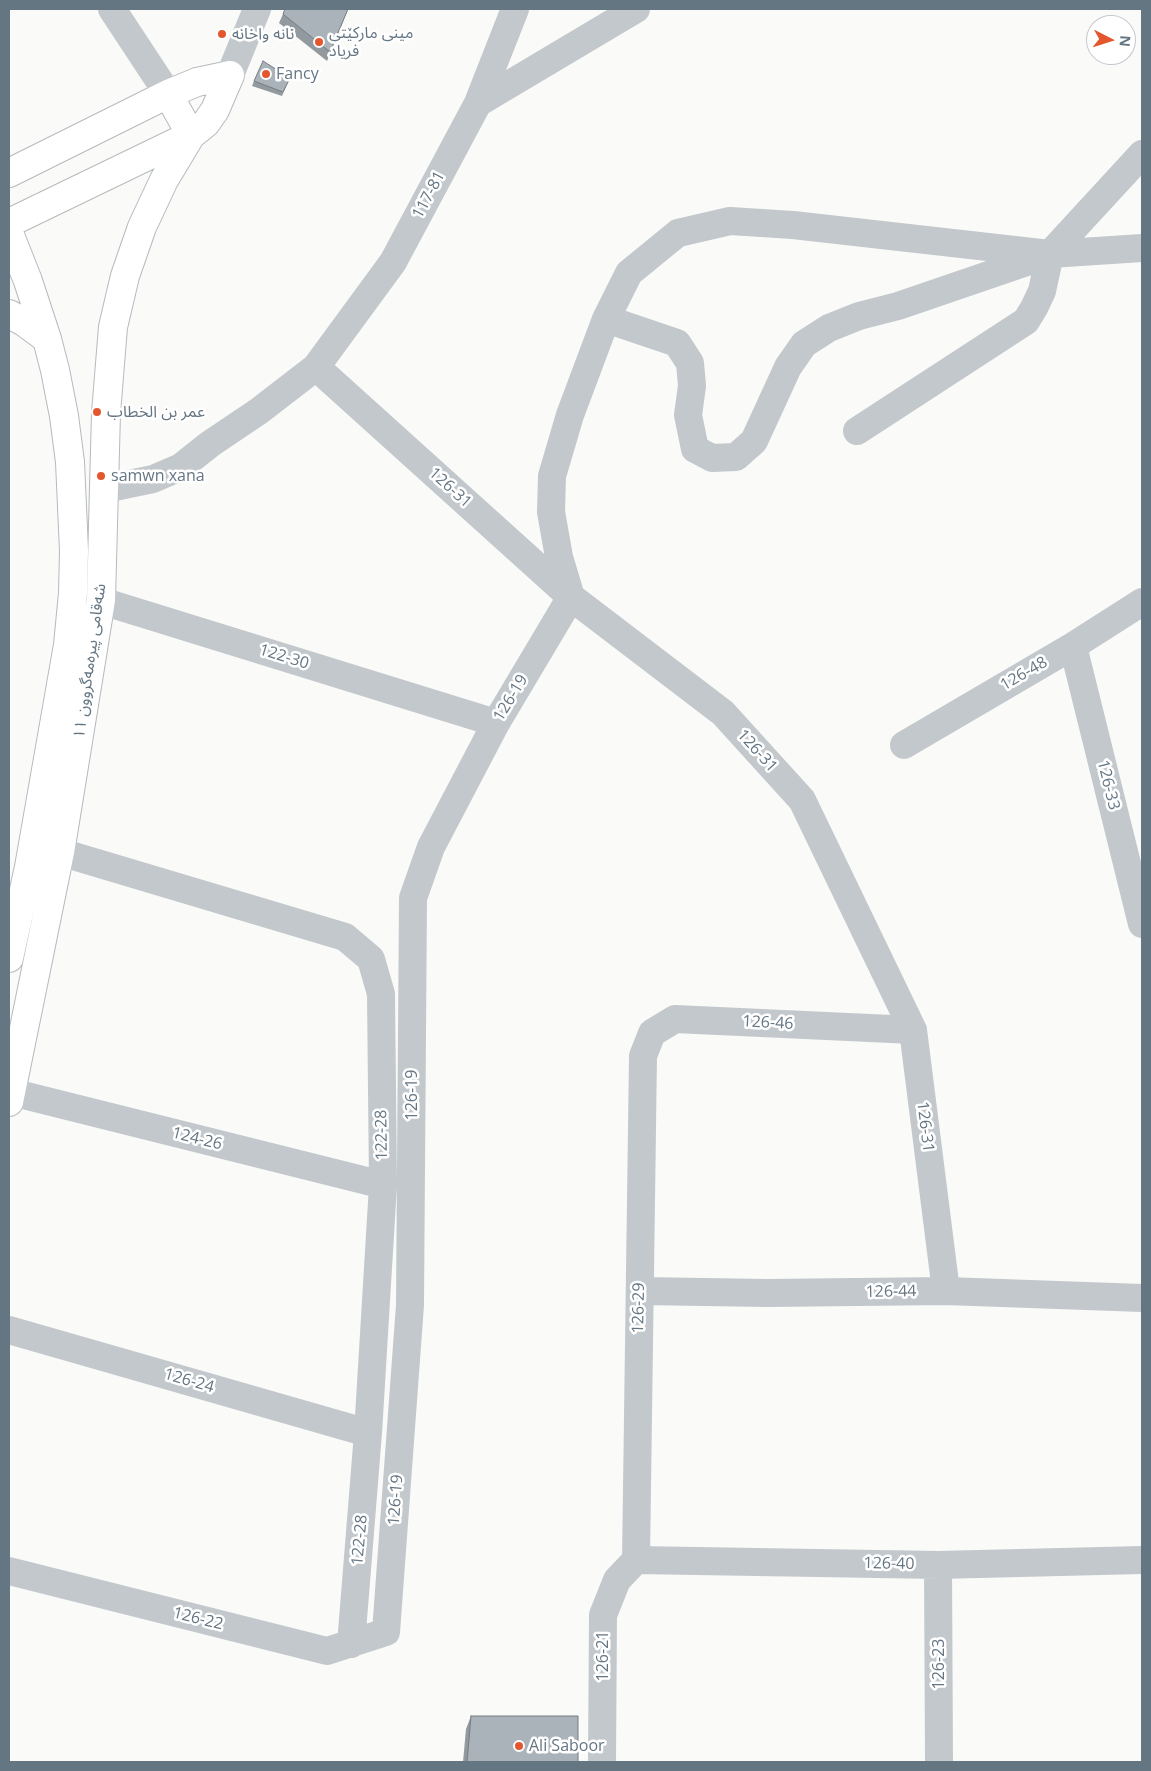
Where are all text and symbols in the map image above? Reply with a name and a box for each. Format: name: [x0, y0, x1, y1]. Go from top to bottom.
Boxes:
north arrow: [1086, 15, 1136, 65]
place label: مینی مارکێتی فریاد: [329, 23, 413, 61]
place label: نانه واخانه: [232, 24, 294, 44]
marker: نانه واخانه: [216, 28, 228, 40]
text: N: [1115, 35, 1135, 48]
marker: مینی مارکێتی فریاد: [313, 36, 325, 48]
place label: Fancy: [276, 64, 319, 84]
marker: Fancy: [260, 68, 272, 80]
street label: 117-81: [409, 168, 449, 222]
place label: عمر بن الخطاب: [107, 402, 205, 422]
marker: عمر بن الخطاب: [91, 406, 103, 418]
street label: 126-31: [425, 464, 475, 512]
place label: samwn xana: [111, 466, 205, 486]
marker: samwn xana: [95, 470, 107, 482]
street label: شەقامی پیرەمەگروون ١١: [70, 582, 110, 740]
street label: 122-30: [257, 640, 311, 674]
street label: 126-48: [997, 653, 1051, 695]
street label: 126-19: [490, 671, 532, 725]
street label: 126-31: [733, 726, 781, 776]
street label: 126-33: [1093, 758, 1123, 812]
street label: 126-46: [742, 1012, 794, 1034]
street label: 126-19: [402, 1070, 422, 1120]
street label: 126-31: [912, 1101, 938, 1153]
street label: 122-28: [372, 1109, 392, 1161]
street label: 124-26: [170, 1124, 224, 1154]
street label: 126-29: [629, 1282, 649, 1334]
street label: 126-44: [865, 1282, 917, 1302]
street label: 126-24: [162, 1365, 216, 1397]
street label: 126-19: [385, 1474, 407, 1526]
street label: 122-28: [348, 1514, 372, 1566]
street label: 126-40: [863, 1554, 915, 1574]
street label: 126-22: [171, 1604, 225, 1634]
street label: 126-21: [593, 1631, 613, 1681]
street label: 126-23: [929, 1639, 949, 1689]
place label: Ali Saboor: [529, 1736, 605, 1756]
marker: Ali Saboor: [513, 1740, 525, 1752]

